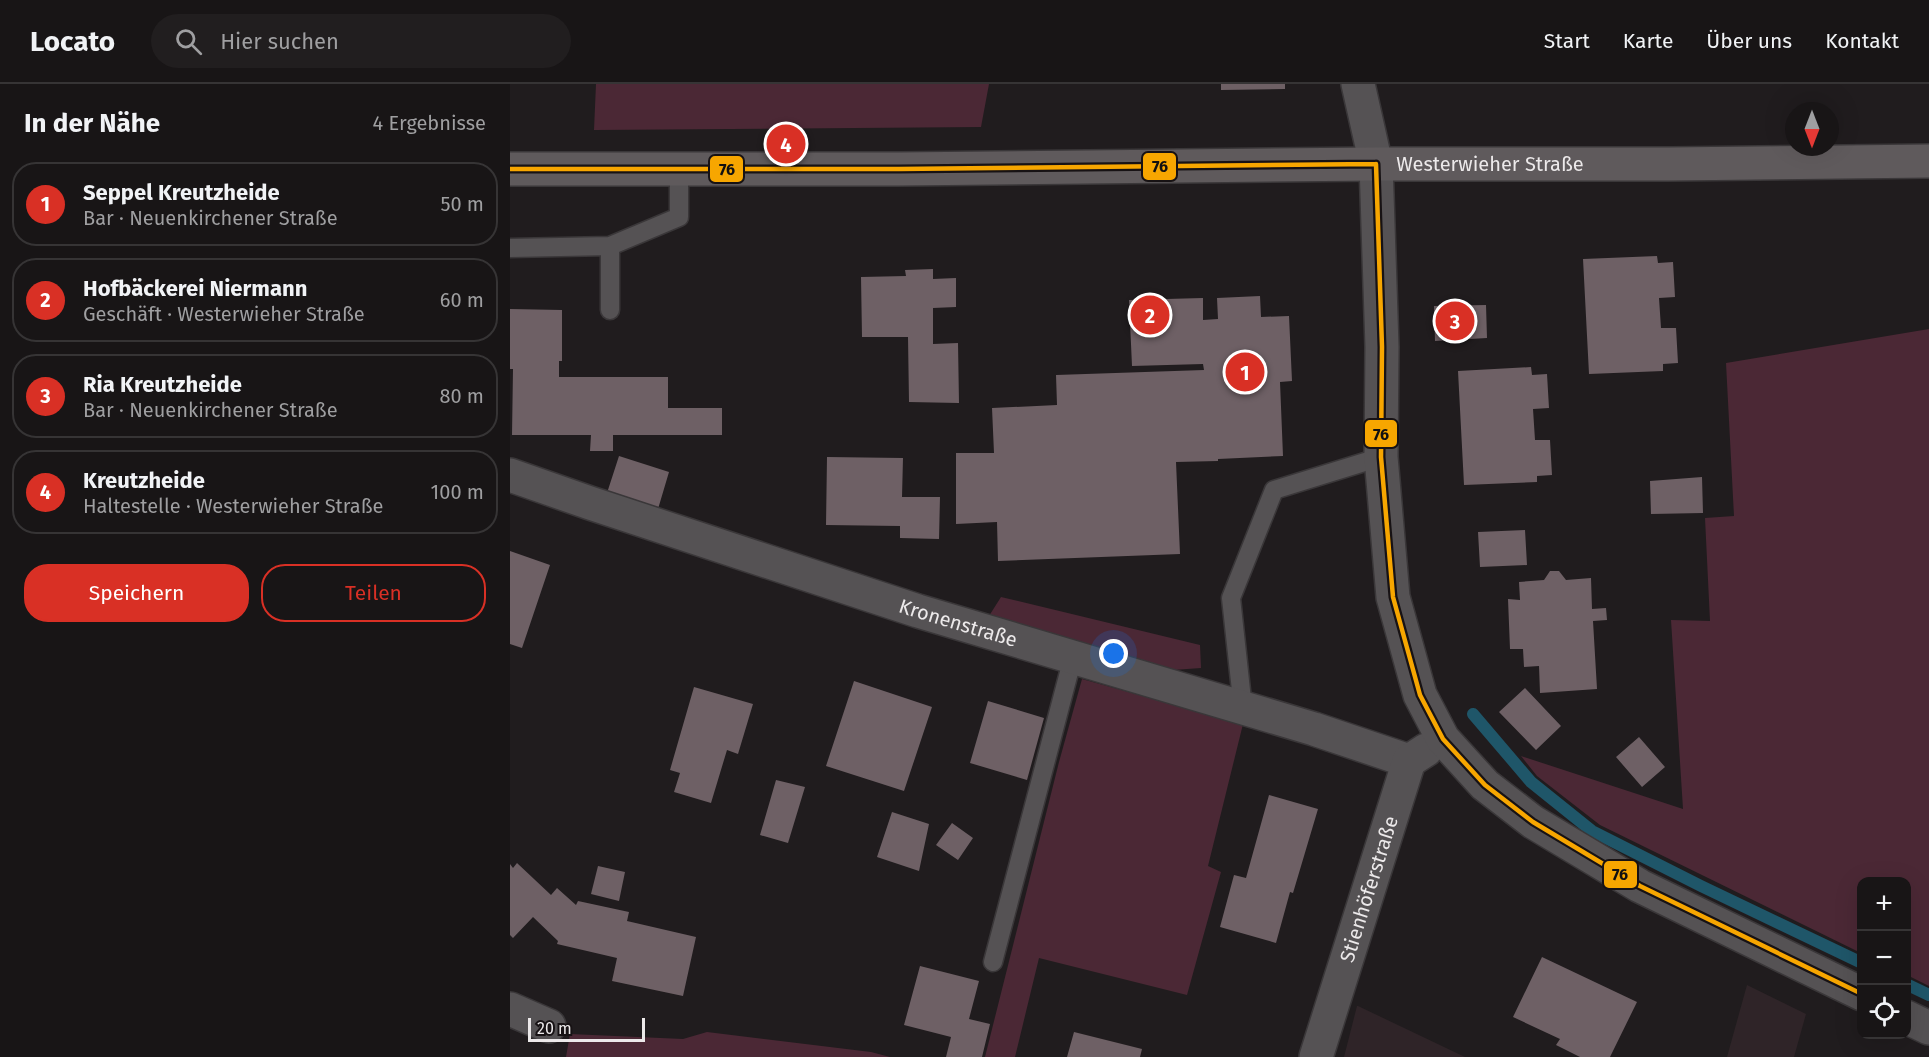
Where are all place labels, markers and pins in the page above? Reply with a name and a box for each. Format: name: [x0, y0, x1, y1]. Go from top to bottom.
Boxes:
pin: 4: [766, 122, 806, 166]
pin: 2: [1130, 292, 1170, 338]
pin: 3: [1436, 298, 1474, 344]
pin: 1: [1226, 350, 1264, 394]

